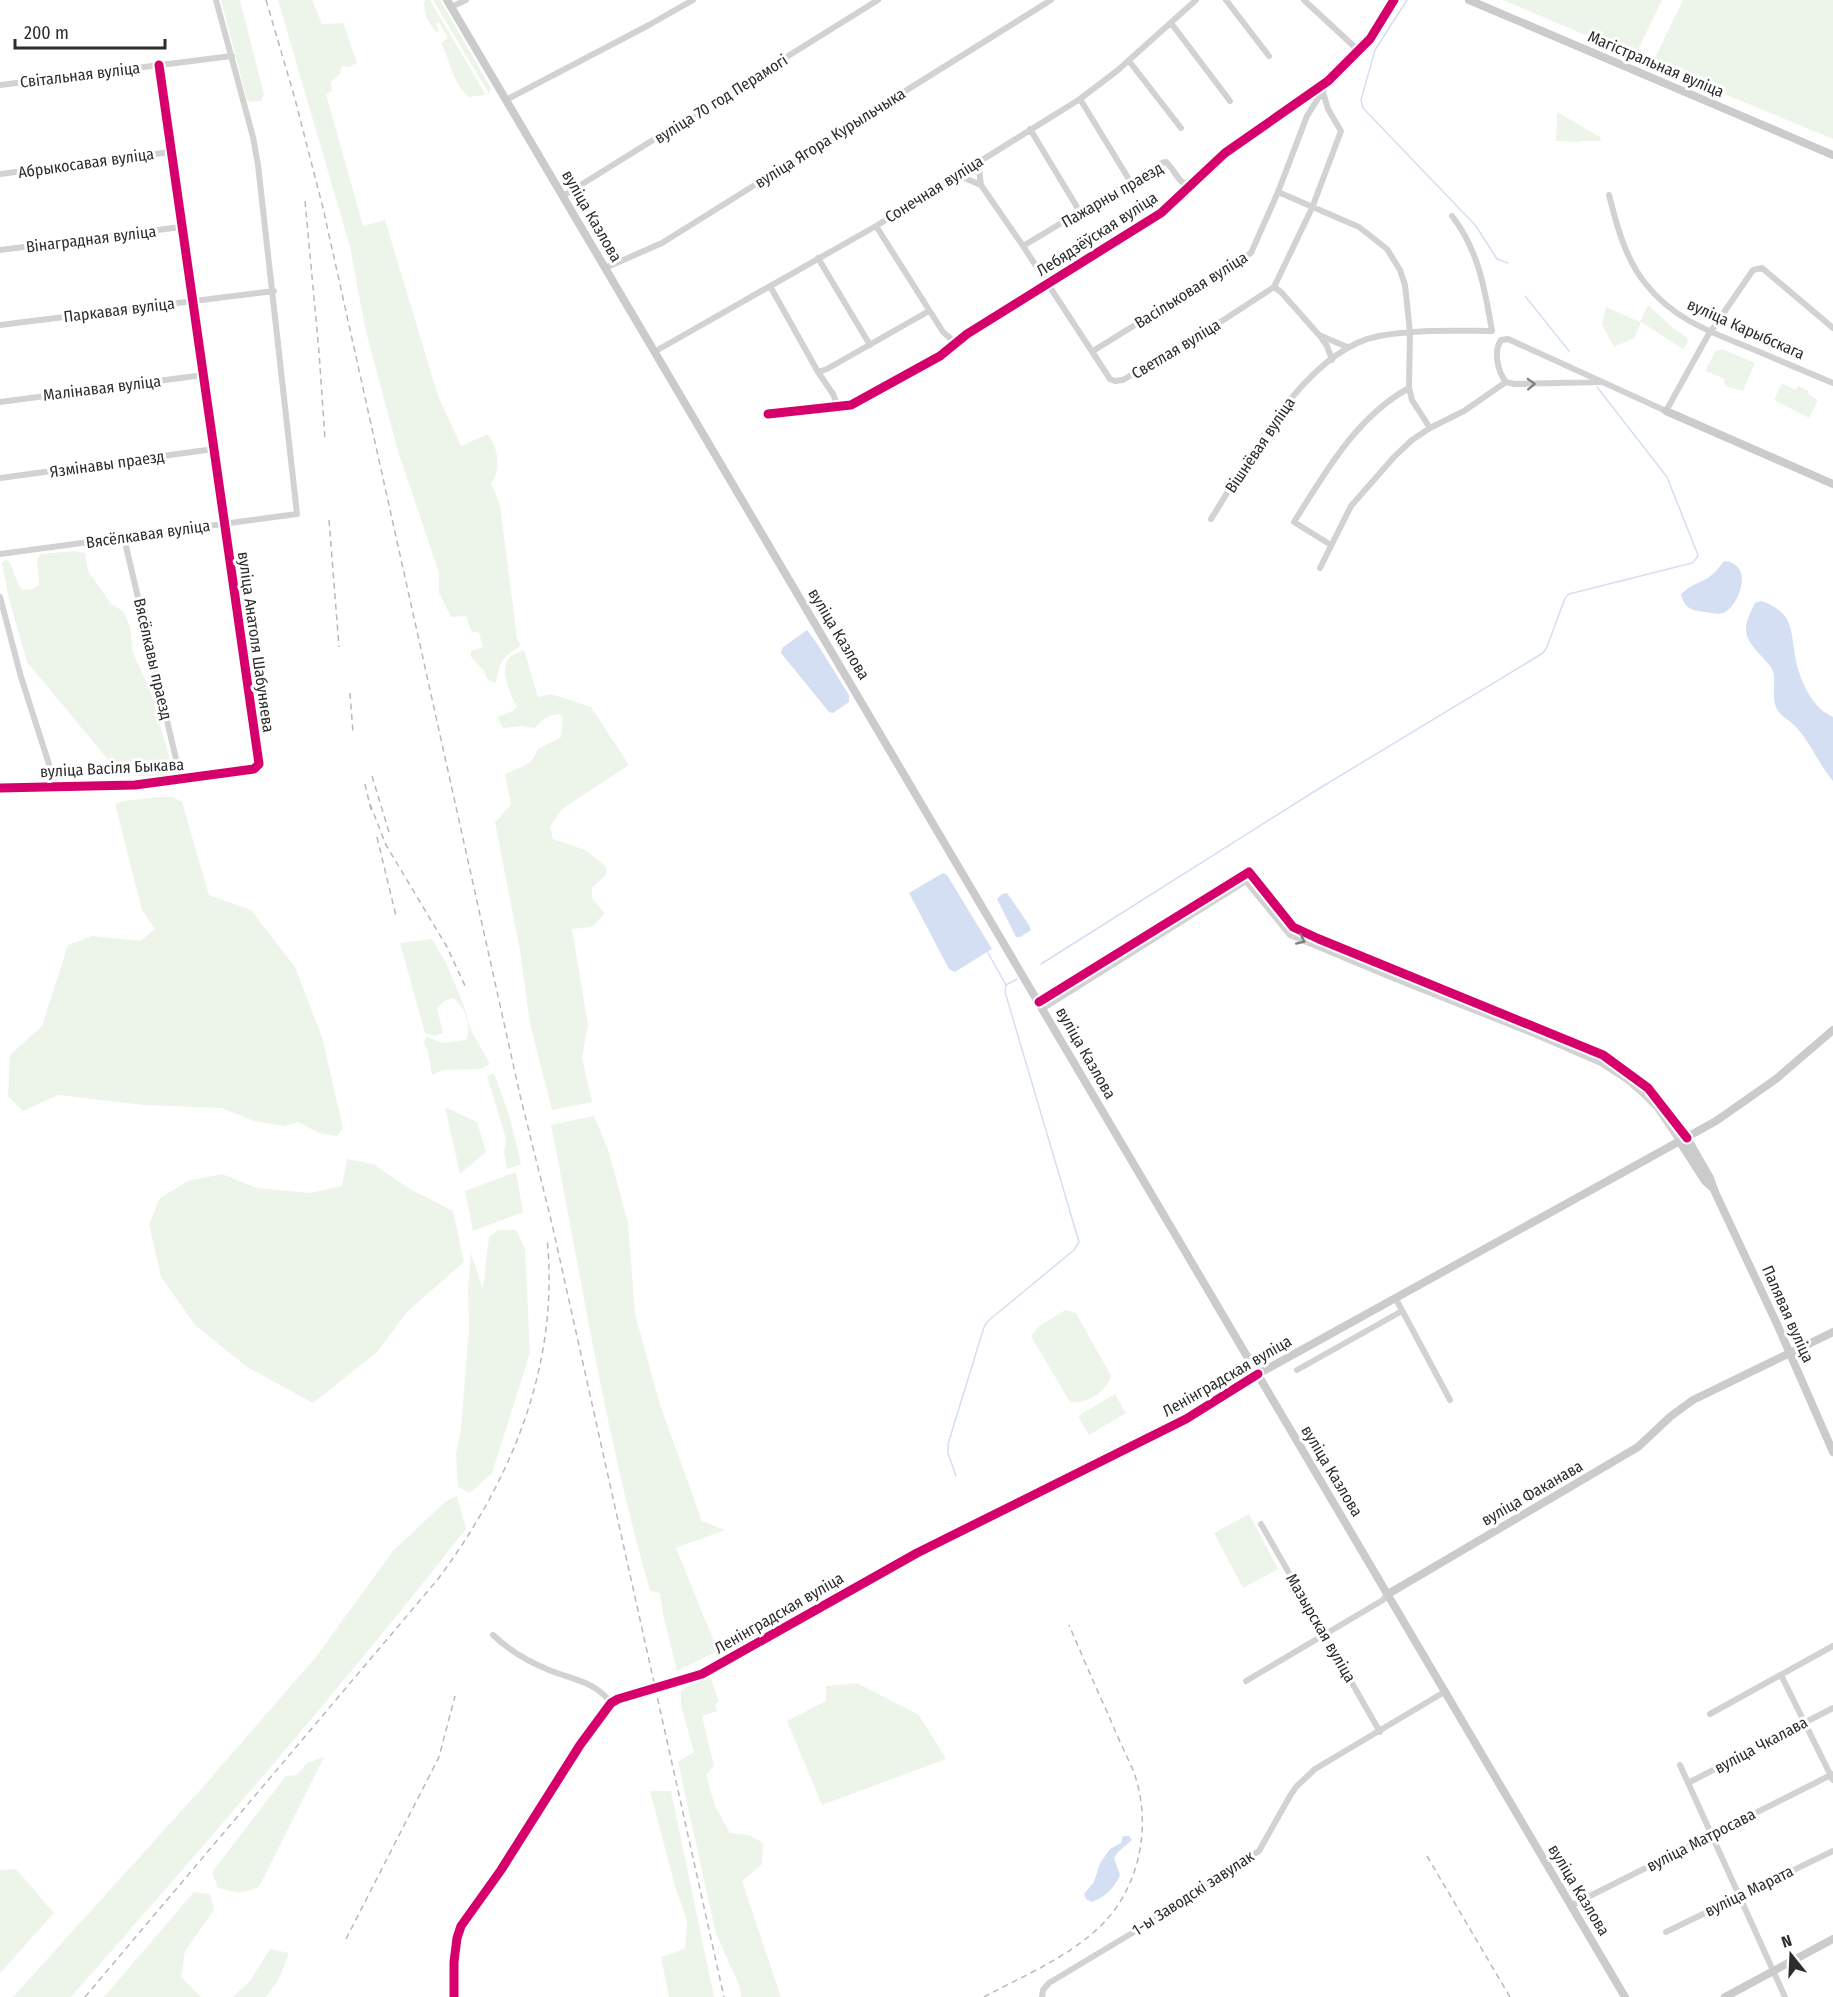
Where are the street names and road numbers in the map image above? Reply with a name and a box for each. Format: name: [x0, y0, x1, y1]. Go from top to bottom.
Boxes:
street label: Магістральная вуліца: [1585, 27, 1727, 101]
street label: вуліца 70 год Перамогі: [651, 50, 791, 148]
street label: Світальная вуліца: [19, 58, 141, 92]
street label: вуліца Ягора Курыльчыка: [751, 84, 909, 192]
street label: Абрыкосавая вуліца: [17, 144, 155, 182]
street label: Сонечная вуліца: [881, 151, 987, 227]
street label: Пажарны праезд: [1058, 158, 1166, 232]
street label: вуліца Казлова: [558, 167, 626, 265]
street label: Лебядзёўская вуліца: [1033, 188, 1161, 280]
street label: Вінаградная вуліца: [25, 222, 157, 256]
street label: Васільковая вуліца: [1131, 248, 1251, 332]
street label: Паркавая вуліца: [62, 294, 176, 326]
street label: вуліца Карыбскага: [1684, 295, 1808, 363]
street label: Светлая вуліца: [1128, 315, 1224, 383]
street label: Малінавая вуліца: [42, 371, 162, 405]
street label: Вішнёвая вуліца: [1221, 393, 1299, 497]
street label: Язмінавы праезд: [48, 447, 166, 481]
street label: Вясёлкавая вуліца: [85, 516, 211, 552]
street label: вуліца Анатоля Шабуняева: [234, 550, 278, 734]
street label: вуліца Казлова: [804, 585, 874, 683]
street label: Вясёлкавы праезд: [130, 596, 176, 722]
street label: вуліца Васіля Быкава: [39, 755, 185, 781]
street label: вуліца Казлова: [1052, 1004, 1120, 1102]
street label: Палявая вуліца: [1758, 1262, 1818, 1366]
street label: Ленінградская вуліца: [1159, 1331, 1295, 1421]
street label: вуліца Казлова: [1297, 1422, 1367, 1520]
street label: вуліца Факанава: [1478, 1456, 1586, 1530]
street label: Ленінградская вуліца: [711, 1568, 847, 1658]
street label: Мазырская вуліца: [1282, 1570, 1360, 1686]
street label: вуліца Чкалава: [1711, 1712, 1811, 1778]
street label: вуліца Матросава: [1643, 1804, 1759, 1876]
street label: вуліца Казлова: [1544, 1841, 1614, 1939]
street label: 1-ы Заводскі завулак: [1128, 1846, 1258, 1940]
street label: вуліца Марата: [1702, 1861, 1796, 1921]

